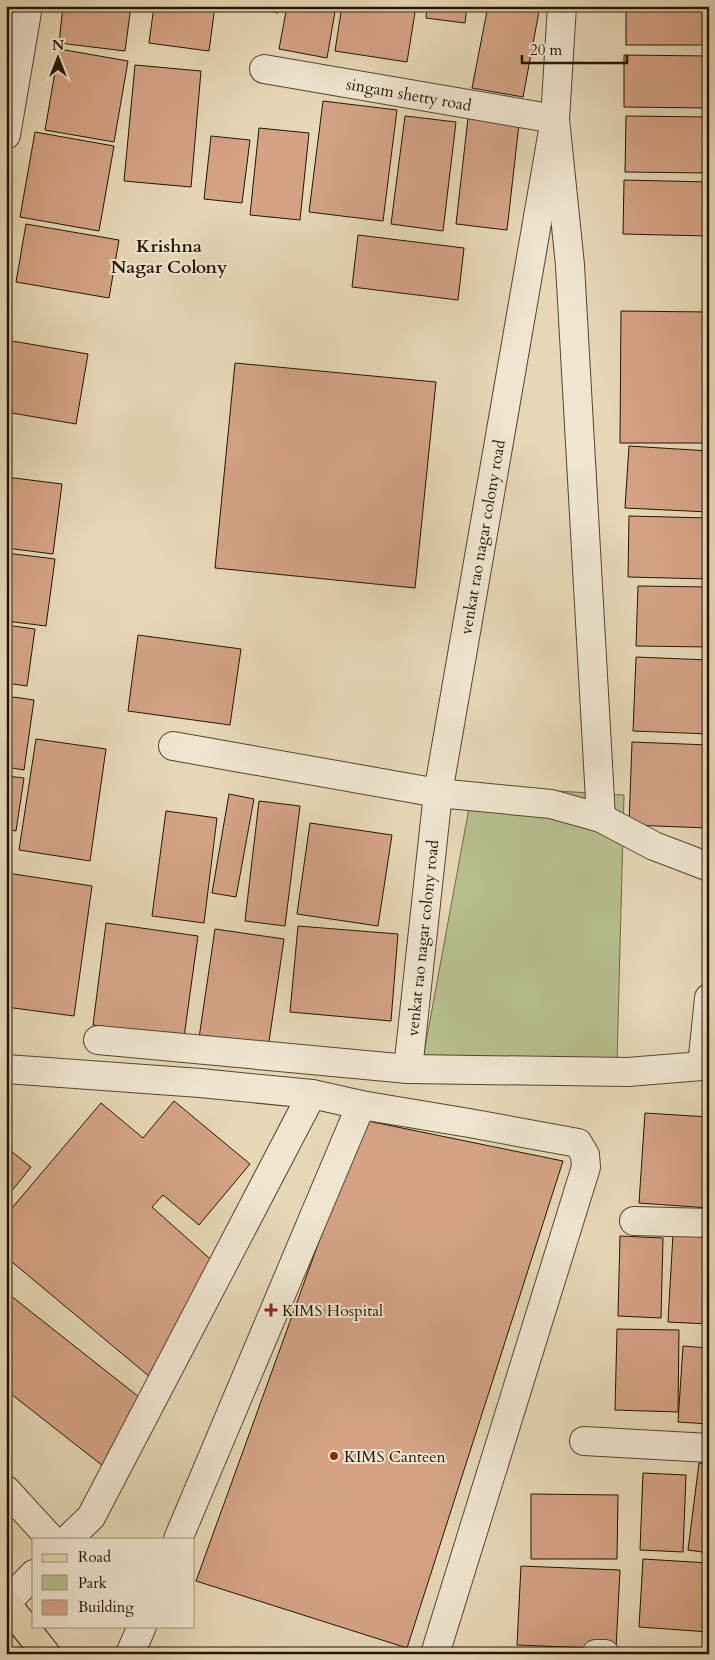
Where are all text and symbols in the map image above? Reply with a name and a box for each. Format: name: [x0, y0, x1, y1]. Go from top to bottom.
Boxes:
north arrow: [32, 32, 82, 82]
scale bar: [522, 32, 628, 64]
text: N: [52, 36, 64, 55]
text: 20 m: [530, 40, 562, 60]
street label: singam shetty road: [344, 73, 474, 117]
district label: Krishna Nagar Colony: [111, 234, 228, 280]
street label: venkat rao nagar colony road: [455, 438, 511, 636]
street label: venkat rao nagar colony road: [402, 838, 444, 1037]
place label: KIMS Hospital: [282, 1300, 383, 1322]
marker: KIMS Hospital: [264, 1303, 278, 1317]
place label: KIMS Canteen: [344, 1446, 446, 1468]
marker: KIMS Canteen: [328, 1450, 340, 1462]
legend: [32, 1538, 195, 1628]
text: Road: [78, 1547, 111, 1567]
text: Park: [78, 1573, 107, 1593]
text: Building: [78, 1597, 134, 1617]

